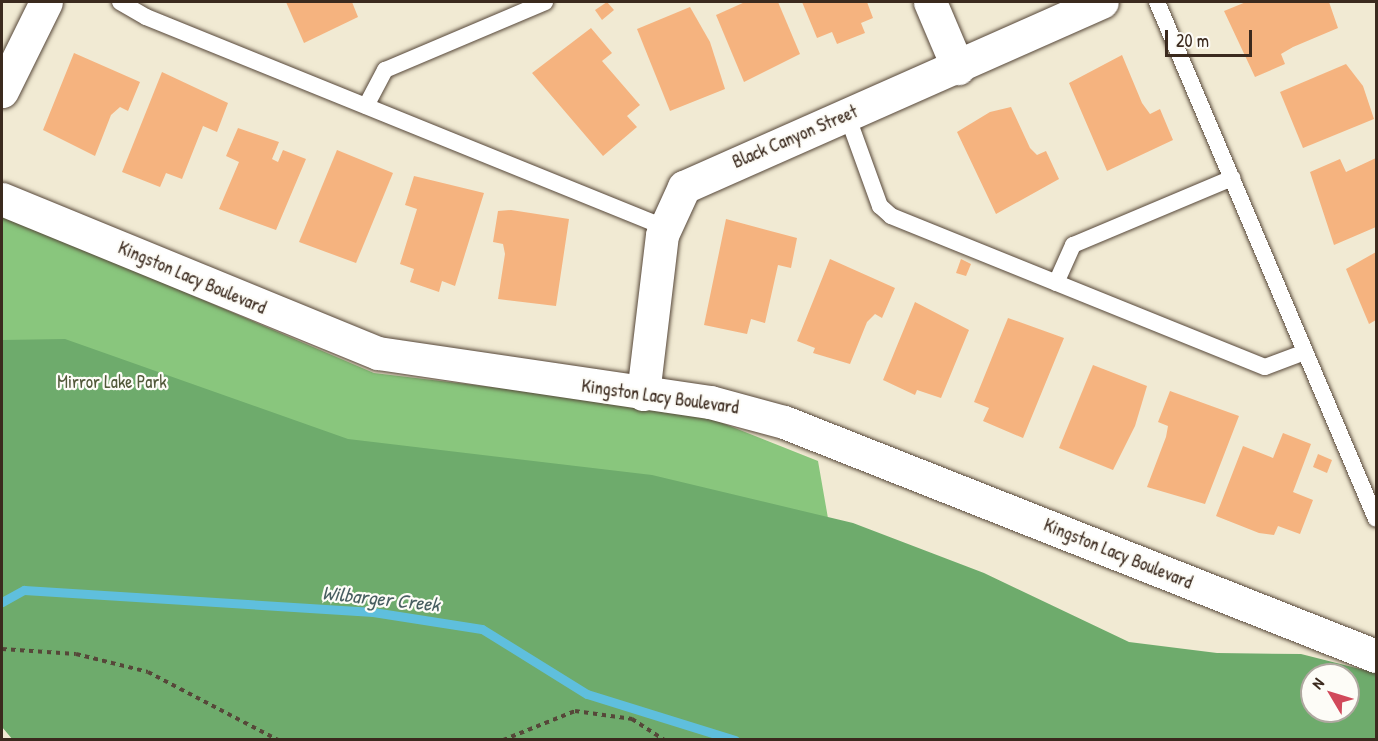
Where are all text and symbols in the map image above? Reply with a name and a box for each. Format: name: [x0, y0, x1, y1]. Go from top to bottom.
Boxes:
scale bar: [1168, 18, 1255, 56]
text: 20 m: [1176, 28, 1209, 53]
street label: Black Canyon Street: [729, 101, 861, 173]
street label: Kingston Lacy Boulevard: [115, 237, 269, 319]
park label: Mirror Lake Park: [57, 371, 167, 393]
street label: Kingston Lacy Boulevard: [580, 375, 740, 419]
street label: Kingston Lacy Boulevard: [1040, 514, 1196, 594]
water label: Wilbarger Creek: [321, 580, 441, 616]
north arrow: [1300, 663, 1360, 723]
text: N: [1306, 673, 1329, 693]

